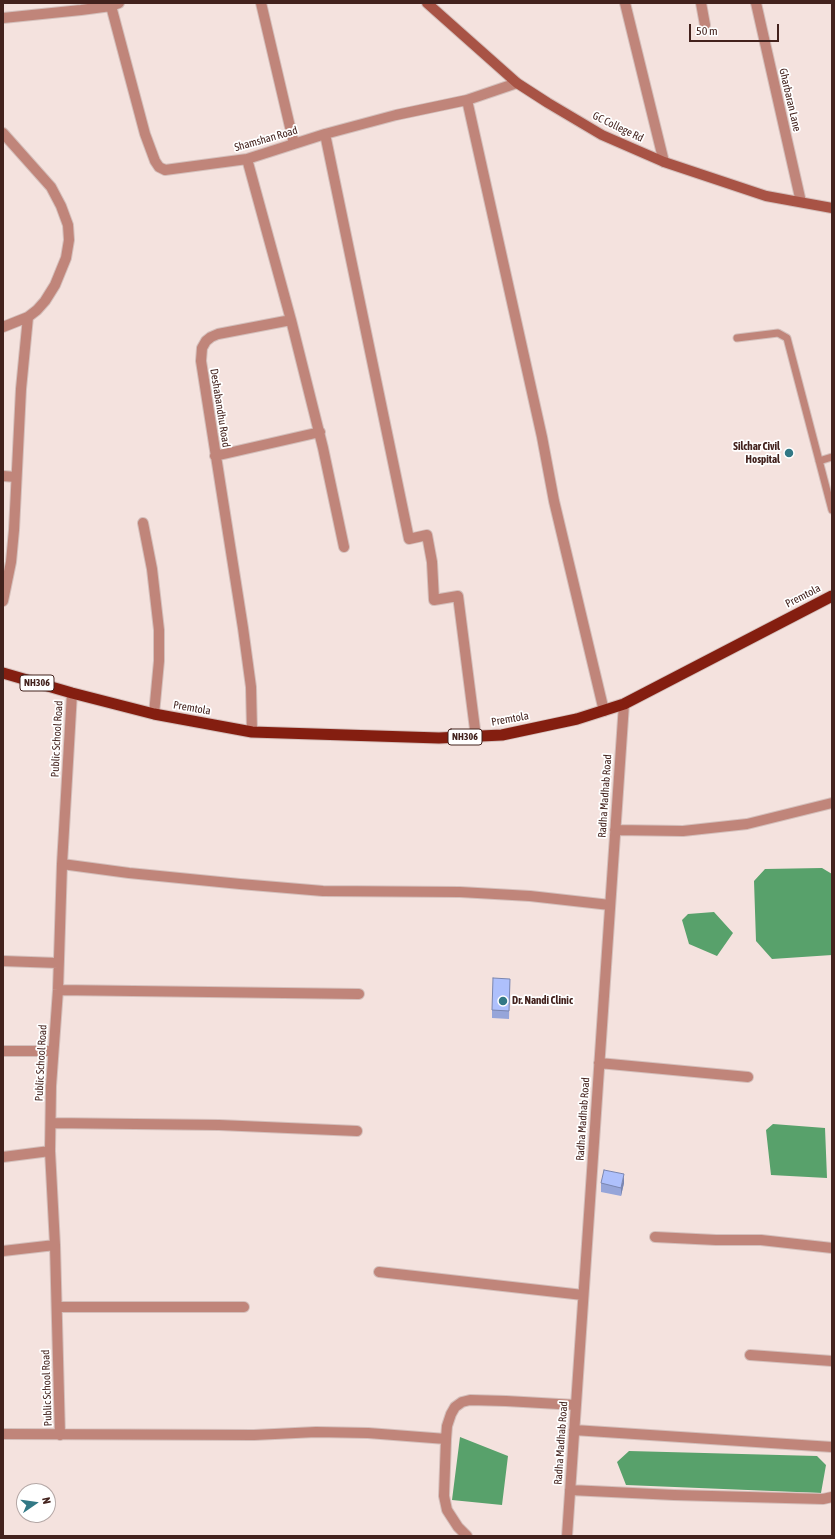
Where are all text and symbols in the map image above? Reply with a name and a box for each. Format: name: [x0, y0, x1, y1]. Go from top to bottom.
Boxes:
scale bar: [691, 16, 781, 42]
text: 50 m: [696, 24, 718, 38]
street label: Gharbaran Lane: [776, 67, 804, 133]
street label: GC College Rd: [590, 109, 646, 145]
street label: Shamshan Road: [233, 124, 299, 154]
street label: Deshabandhu Road: [207, 368, 233, 448]
place label: Silchar Civil Hospital: [733, 440, 780, 466]
marker: Silchar Civil Hospital: [783, 447, 795, 459]
street label: Premtola: [783, 582, 823, 610]
road number: NH306: [20, 675, 54, 691]
street label: Premtola: [172, 698, 212, 718]
street label: Public School Road: [48, 700, 66, 778]
street label: Premtola: [490, 709, 530, 729]
road number: NH306: [448, 729, 482, 745]
street label: Radha Madhab Road: [595, 754, 615, 838]
place label: Dr. Nandi Clinic: [512, 994, 573, 1008]
marker: Dr. Nandi Clinic: [497, 995, 509, 1007]
street label: Public School Road: [32, 1024, 50, 1102]
street label: Radha Madhab Road: [573, 1077, 593, 1161]
street label: Public School Road: [39, 1349, 55, 1427]
street label: Radha Madhab Road: [551, 1401, 571, 1485]
north arrow: [16, 1483, 56, 1523]
text: N: [40, 1496, 53, 1505]

